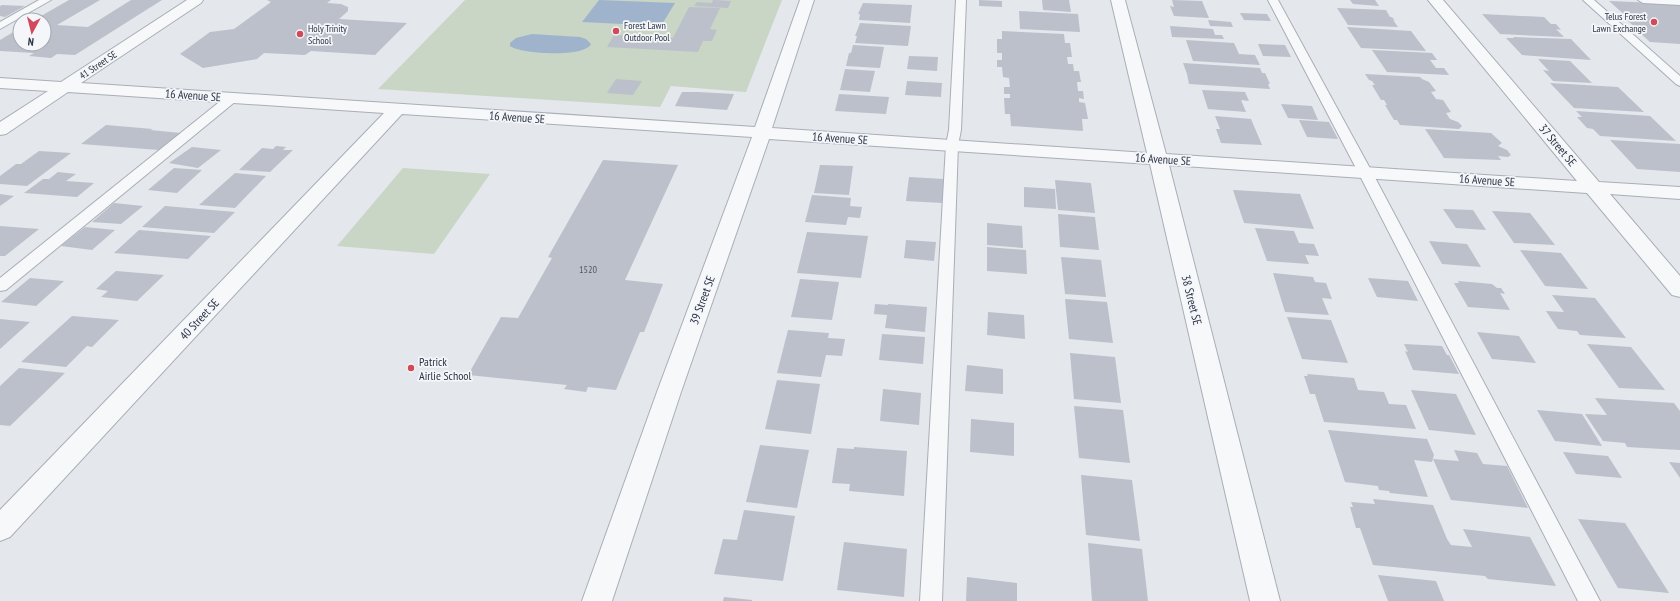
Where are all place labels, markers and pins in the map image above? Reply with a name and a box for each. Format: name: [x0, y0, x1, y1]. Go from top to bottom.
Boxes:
place label: Telus Forest Lawn Exchange: [1593, 10, 1646, 35]
marker: Telus Forest Lawn Exchange: [1649, 17, 1659, 27]
place label: Forest Lawn Outdoor Pool: [624, 19, 670, 44]
place label: Holy Trinity School: [308, 22, 347, 47]
marker: Forest Lawn Outdoor Pool: [611, 26, 621, 36]
marker: Holy Trinity School: [295, 29, 305, 39]
place label: Patrick Airlie School: [419, 354, 472, 383]
marker: Patrick Airlie School: [406, 363, 416, 373]

